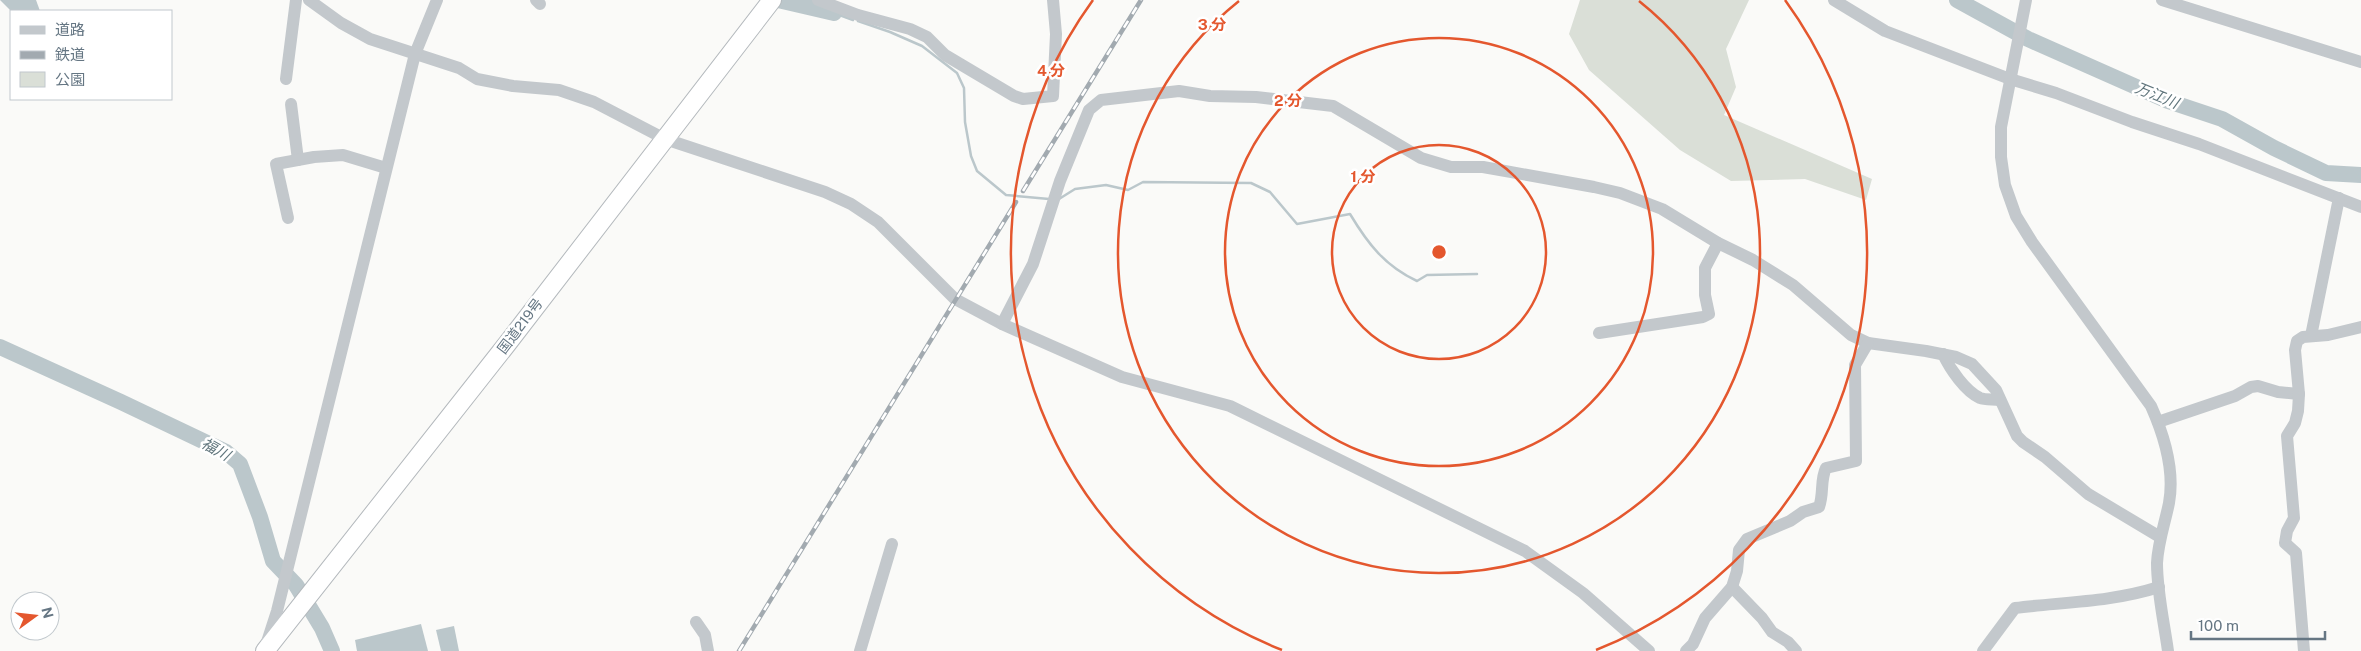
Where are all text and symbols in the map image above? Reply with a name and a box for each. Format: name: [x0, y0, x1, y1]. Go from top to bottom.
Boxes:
legend: [10, 10, 172, 100]
text: 3 分: [1198, 16, 1226, 33]
text: 道路: [55, 21, 85, 38]
text: 鉄道: [55, 46, 85, 63]
text: 4 分: [1037, 62, 1065, 79]
text: 公園: [55, 71, 85, 88]
water label: 万江川: [2133, 79, 2183, 112]
text: 2 分: [1274, 92, 1302, 109]
text: 1 分: [1351, 168, 1375, 185]
centre of rings: [1430, 243, 1448, 261]
street label: 国道219号: [494, 295, 546, 357]
water label: 福川: [199, 434, 235, 465]
north arrow: [10, 591, 60, 641]
text: N: [38, 605, 57, 620]
scale bar: [2191, 608, 2325, 640]
text: 100 m: [2198, 617, 2239, 634]

